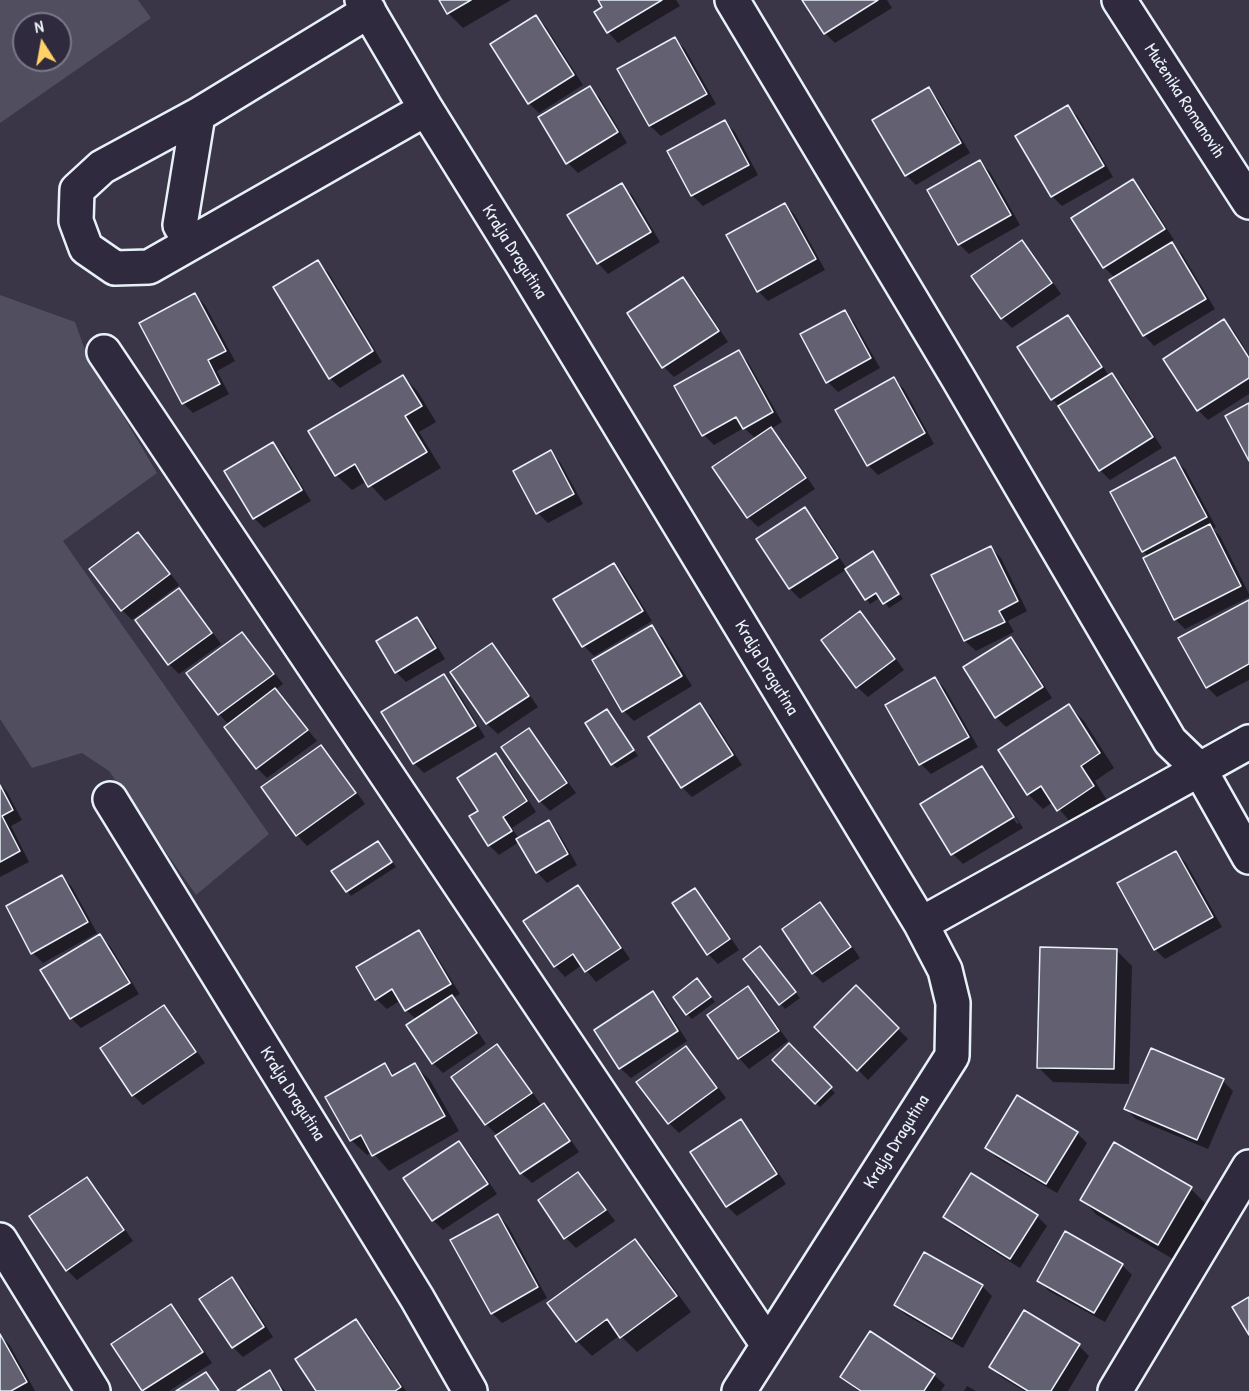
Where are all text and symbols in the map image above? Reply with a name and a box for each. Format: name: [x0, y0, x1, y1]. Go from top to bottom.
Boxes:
north arrow: [12, 12, 72, 72]
text: N: [33, 15, 45, 38]
street label: Mučenika Romanovih: [1139, 40, 1229, 162]
street label: Kralja Dragutina: [477, 201, 551, 303]
street label: Kralja Dragutina: [729, 617, 803, 719]
street label: Kralja Dragutina: [255, 1043, 329, 1145]
street label: Kralja Dragutina: [860, 1091, 934, 1193]

